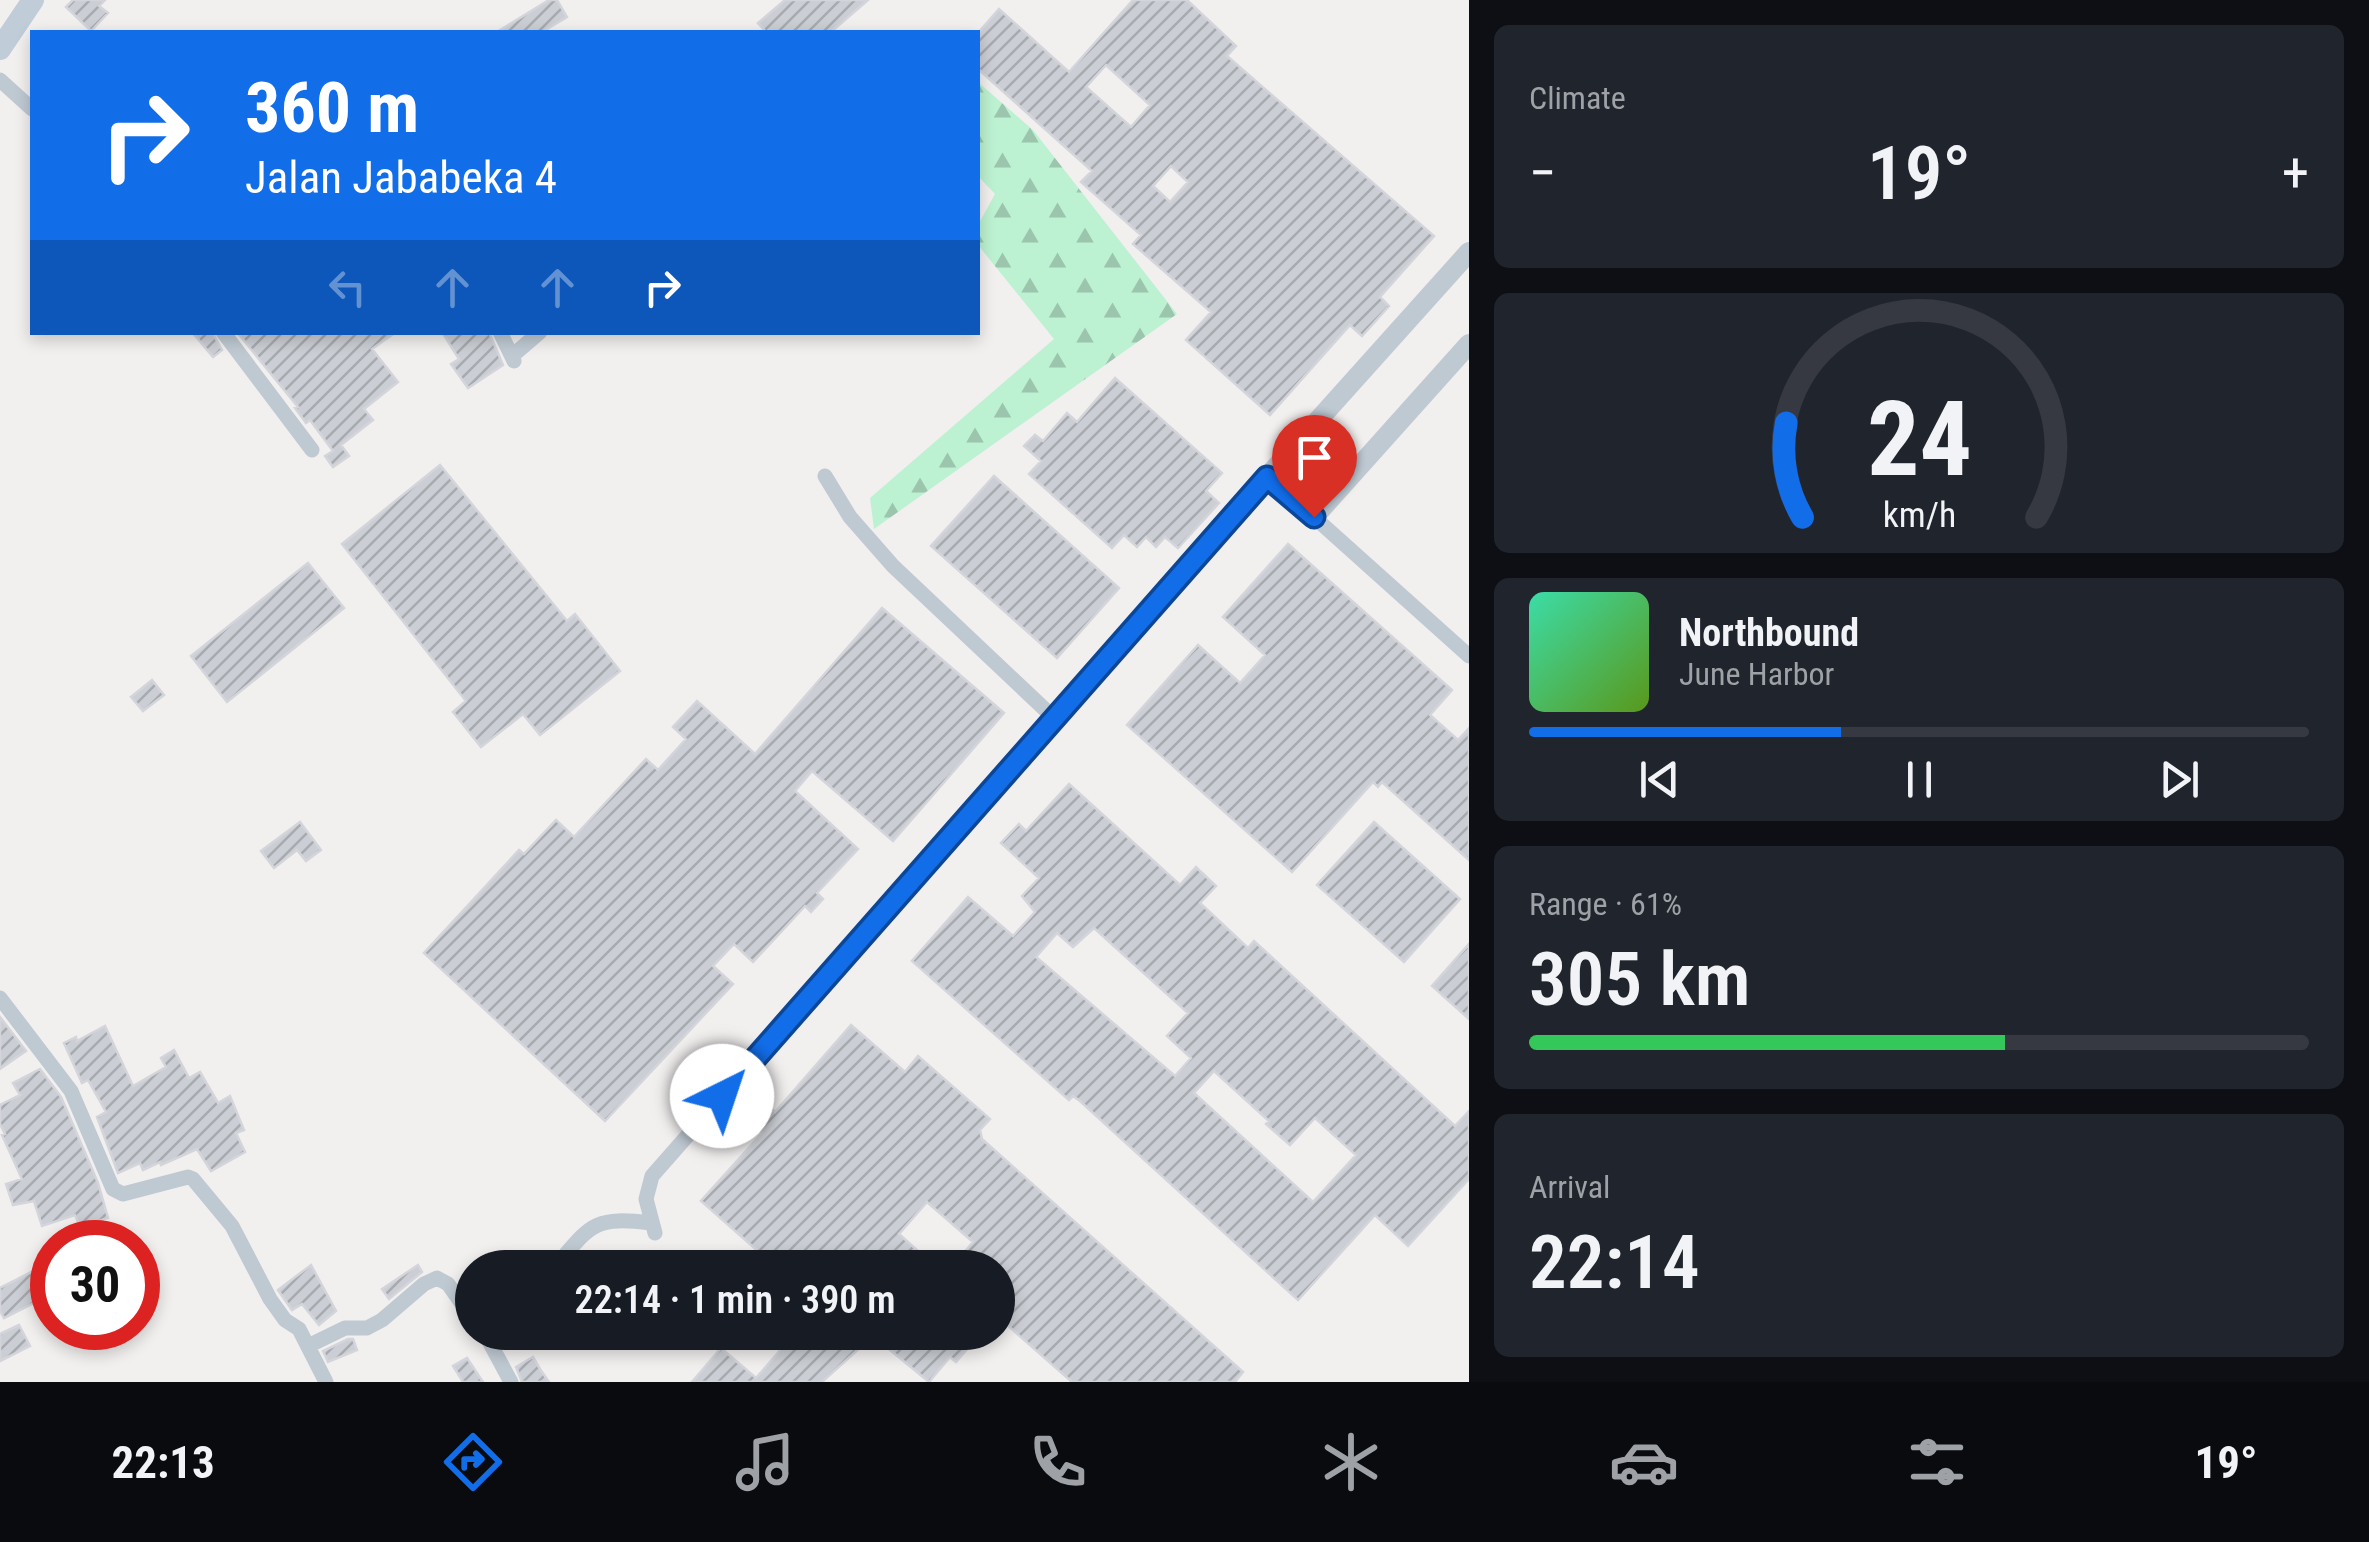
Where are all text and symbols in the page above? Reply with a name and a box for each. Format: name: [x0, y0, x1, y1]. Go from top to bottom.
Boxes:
text: 360 m: [245, 67, 419, 149]
icon: right: [80, 70, 210, 200]
text: Climate: [1529, 79, 1626, 117]
text: 19°: [1867, 129, 1971, 217]
text: −: [1529, 141, 1557, 205]
text: +: [2282, 141, 2309, 205]
text: Jalan Jababeka 4: [245, 151, 557, 204]
icon: left: [320, 260, 375, 315]
icon: ahead: [425, 260, 480, 315]
icon: ahead: [530, 260, 585, 315]
icon: right: [635, 260, 690, 315]
text: 24: [1866, 379, 1972, 500]
pin: [1272, 415, 1357, 518]
icon: arrive: [1287, 430, 1342, 485]
text: km/h: [1882, 494, 1956, 536]
text: Northbound: [1679, 611, 1859, 655]
text: June Harbor: [1679, 655, 1834, 693]
icon: previous: [1632, 752, 1687, 807]
icon: pause: [1892, 752, 1947, 807]
icon: next: [2152, 752, 2207, 807]
text: Range · 61%: [1529, 885, 1682, 923]
text: 305 km: [1529, 935, 1751, 1023]
position arrow: [670, 1044, 774, 1148]
text: Arrival: [1529, 1168, 1610, 1206]
text: 22:14: [1529, 1218, 1700, 1306]
speed limit sign: 30: [30, 1220, 160, 1350]
text: 22:14 · 1 min · 390 m: [575, 1278, 895, 1322]
icon: directions: [438, 1427, 508, 1497]
icon: music: [730, 1427, 800, 1497]
icon: phone: [1023, 1427, 1093, 1497]
icon: climate: [1316, 1427, 1386, 1497]
icon: car: [1609, 1427, 1679, 1497]
icon: filters: [1902, 1427, 1972, 1497]
text: 22:13: [111, 1436, 215, 1489]
text: 19°: [2194, 1436, 2257, 1489]

